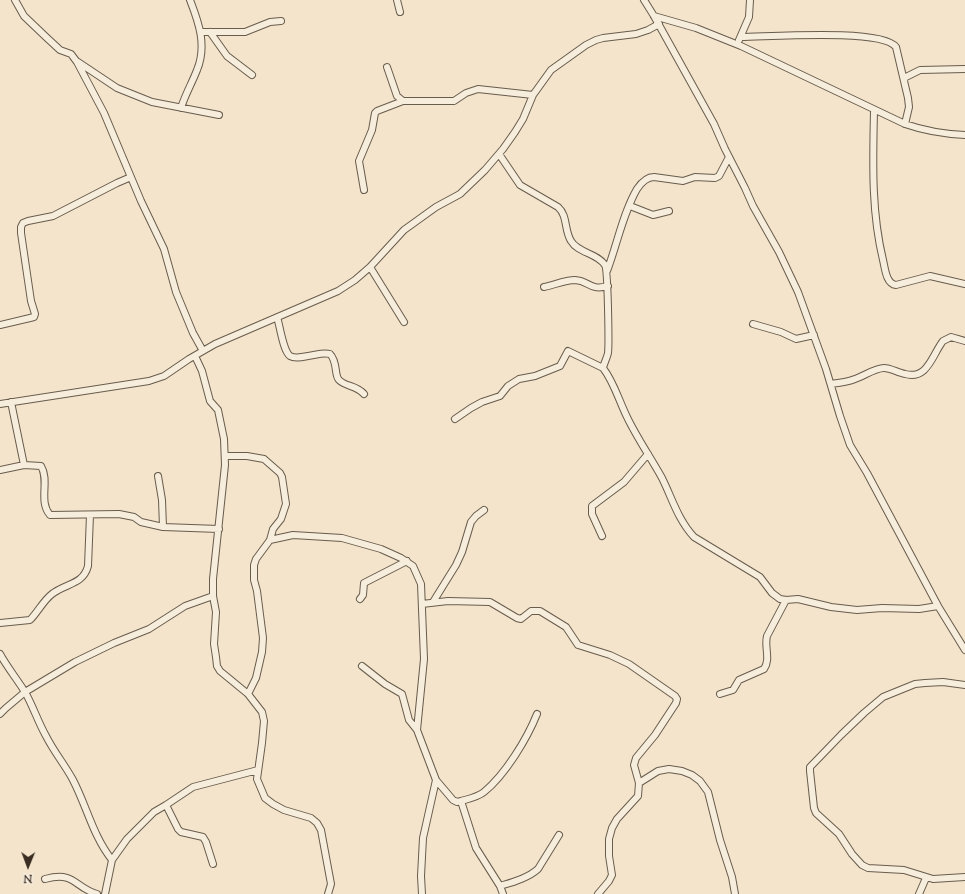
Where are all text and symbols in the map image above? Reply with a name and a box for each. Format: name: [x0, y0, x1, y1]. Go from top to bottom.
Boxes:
north arrow: [8, 846, 48, 886]
text: N: [23, 870, 32, 886]

